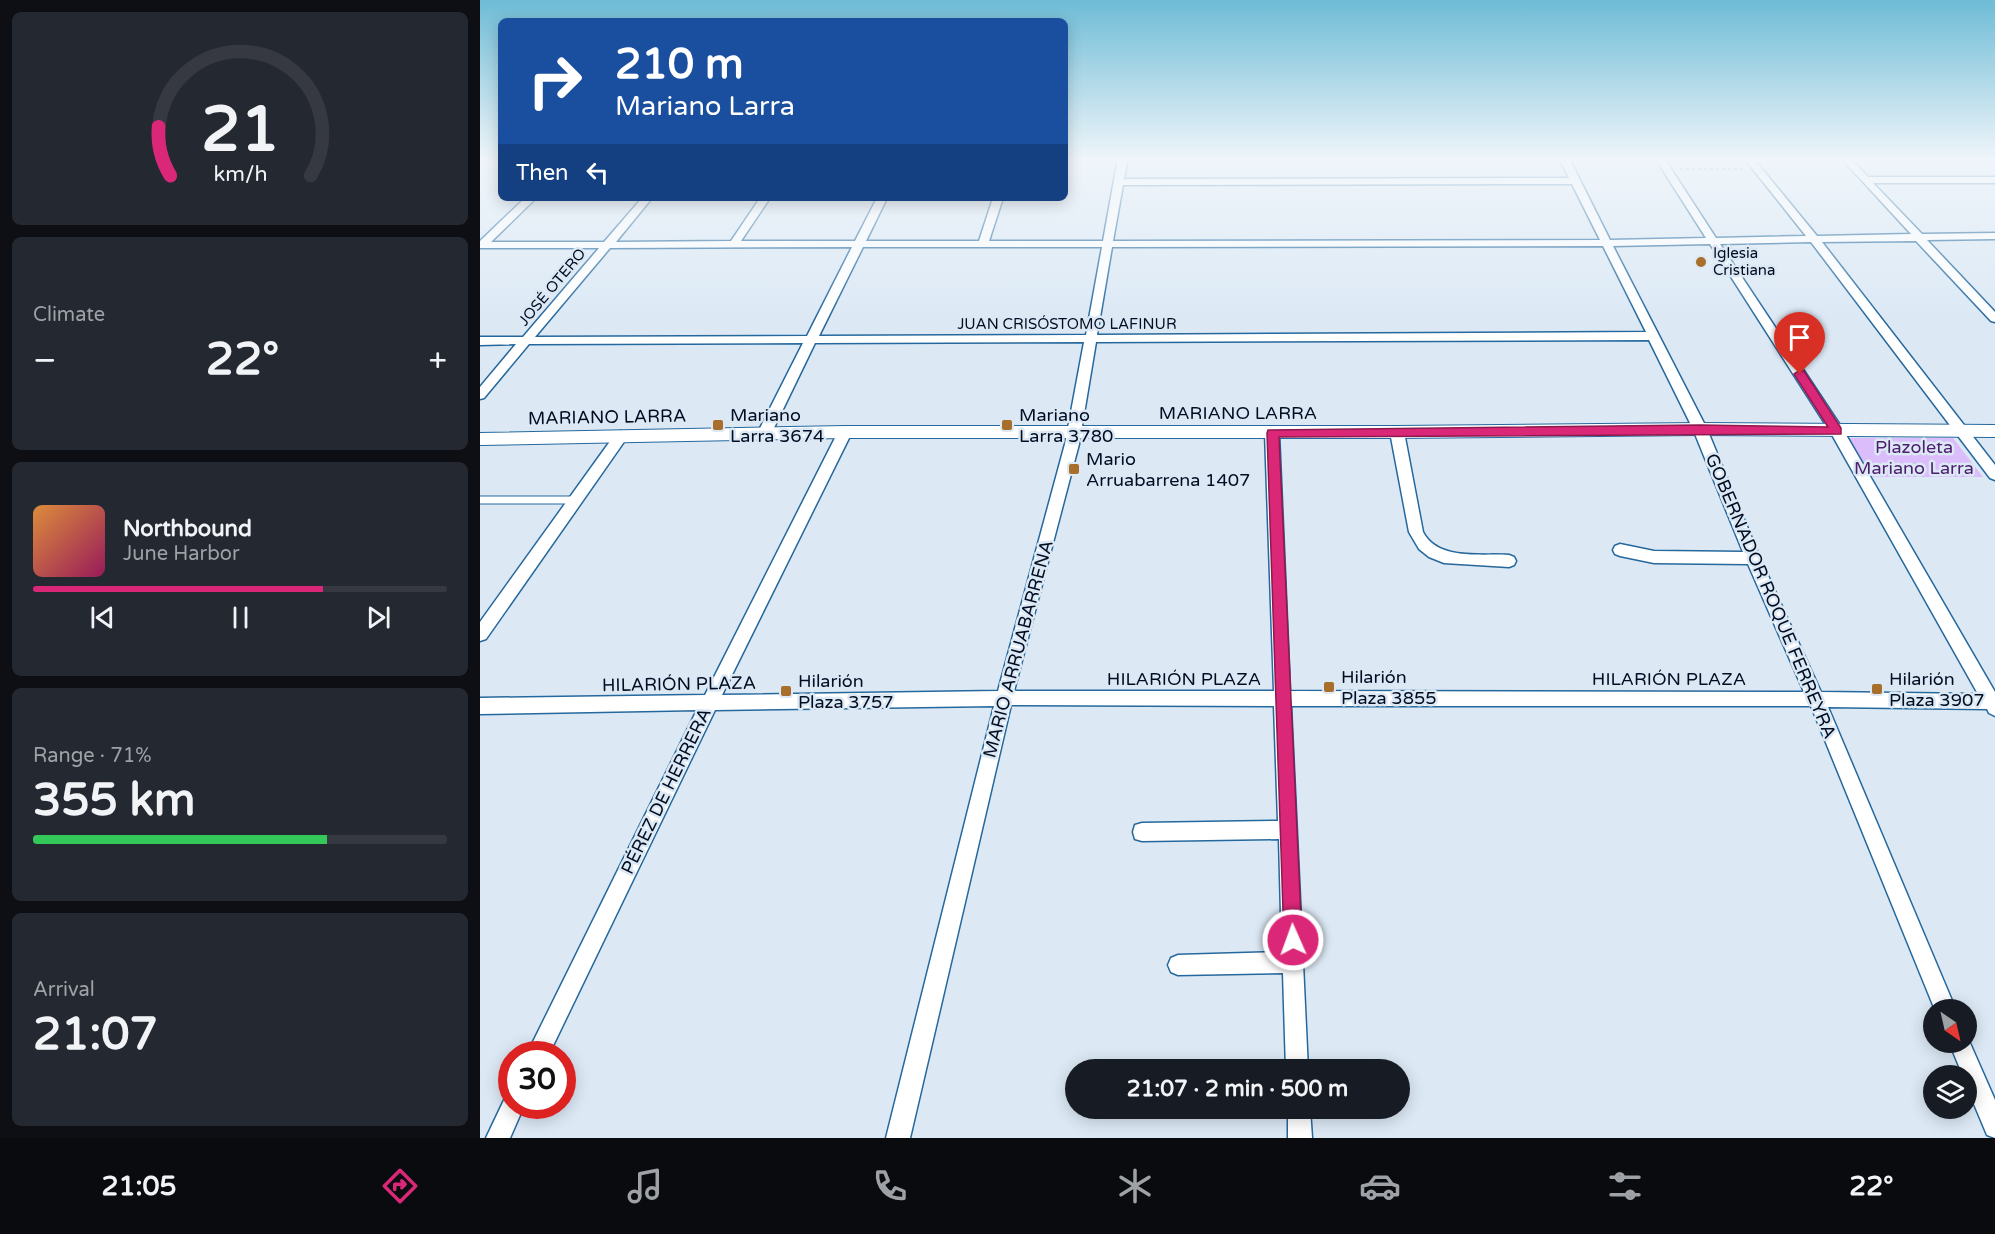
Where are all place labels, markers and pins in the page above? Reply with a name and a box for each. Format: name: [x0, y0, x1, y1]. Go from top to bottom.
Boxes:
place label: Iglesia Cristiana: [1713, 244, 1775, 279]
marker: Iglesia Cristiana: [1694, 255, 1708, 269]
pin: [1774, 312, 1825, 374]
place label: Mariano Larra 3674: [730, 404, 824, 447]
place label: Mariano Larra 3780: [1019, 404, 1113, 447]
marker: Mariano Larra 3674: [711, 418, 725, 432]
marker: Mariano Larra 3780: [1000, 418, 1014, 432]
place label: Mario Arruabarrena 1407: [1086, 448, 1250, 491]
marker: Mario Arruabarrena 1407: [1067, 462, 1081, 476]
place label: Hilarión Plaza 3855: [1341, 666, 1437, 709]
place label: Hilarión Plaza 3907: [1889, 668, 1985, 711]
place label: Hilarión Plaza 3757: [798, 670, 894, 713]
marker: Hilarión Plaza 3855: [1322, 680, 1336, 694]
marker: Hilarión Plaza 3907: [1870, 682, 1884, 696]
marker: Hilarión Plaza 3757: [779, 684, 793, 698]

